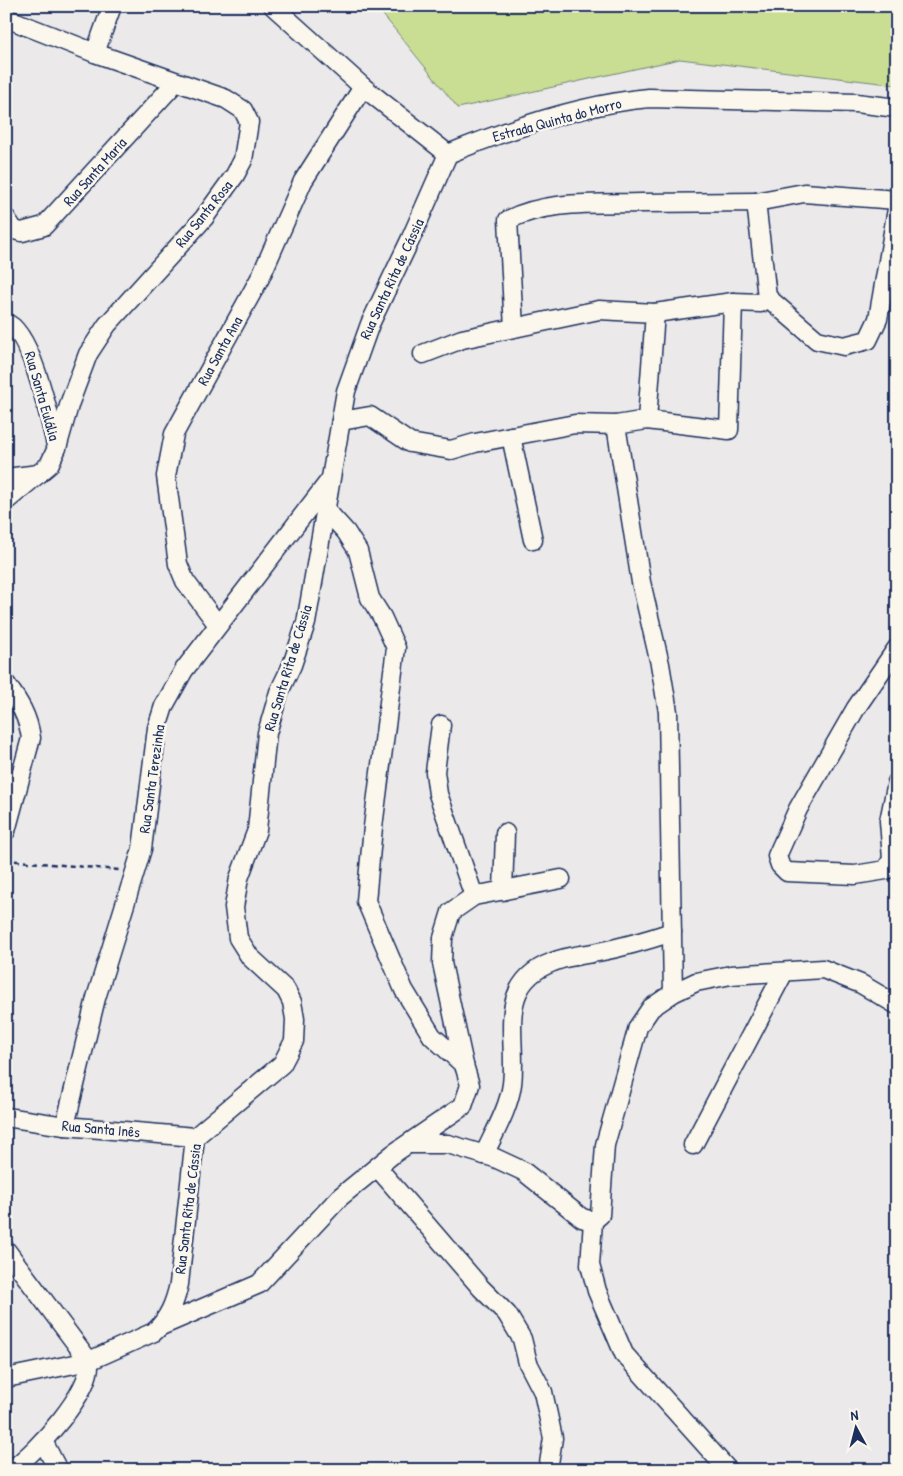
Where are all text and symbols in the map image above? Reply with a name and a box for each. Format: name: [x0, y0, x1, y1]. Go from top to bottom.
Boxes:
street label: Estrada Quinta do Morro: [490, 92, 624, 147]
street label: Rua Santa Maria: [58, 133, 131, 211]
street label: Rua Santa Rosa: [170, 176, 237, 252]
street label: Rua Santa Rita de Cássia: [354, 215, 429, 343]
street label: Rua Santa Ana: [192, 312, 247, 389]
street label: Rua Santa Eulália: [20, 349, 65, 443]
street label: Rua Santa Rita de Cássia: [258, 602, 317, 734]
street label: Rua Santa Terezinha: [133, 723, 170, 835]
street label: Rua Santa Inês: [61, 1115, 141, 1142]
street label: Rua Santa Rita de Cássia: [169, 1143, 206, 1275]
north arrow: [830, 1404, 880, 1454]
text: N: [849, 1405, 860, 1424]

